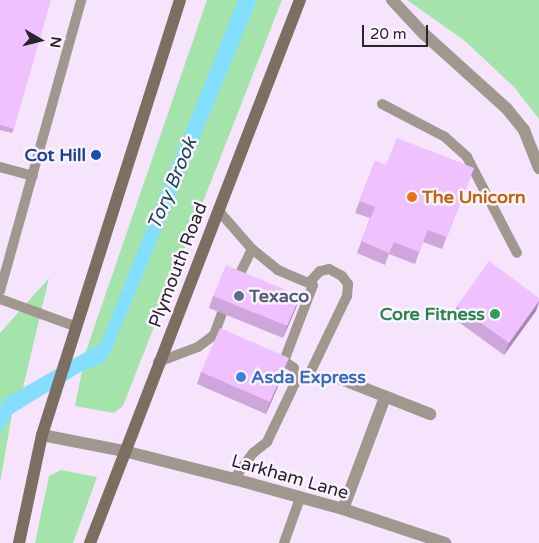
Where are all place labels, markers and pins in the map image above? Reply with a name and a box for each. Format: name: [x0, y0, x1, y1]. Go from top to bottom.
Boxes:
place label: Cot Hill: [24, 144, 86, 166]
marker: Cot Hill: [90, 149, 102, 161]
place label: The Unicorn: [422, 186, 526, 208]
marker: The Unicorn: [406, 191, 418, 203]
place label: Texaco: [249, 285, 309, 307]
marker: Texaco: [233, 290, 245, 302]
place label: Core Fitness: [380, 303, 485, 325]
marker: Core Fitness: [489, 308, 501, 320]
place label: Asda Express: [251, 366, 366, 388]
marker: Asda Express: [235, 371, 247, 383]

